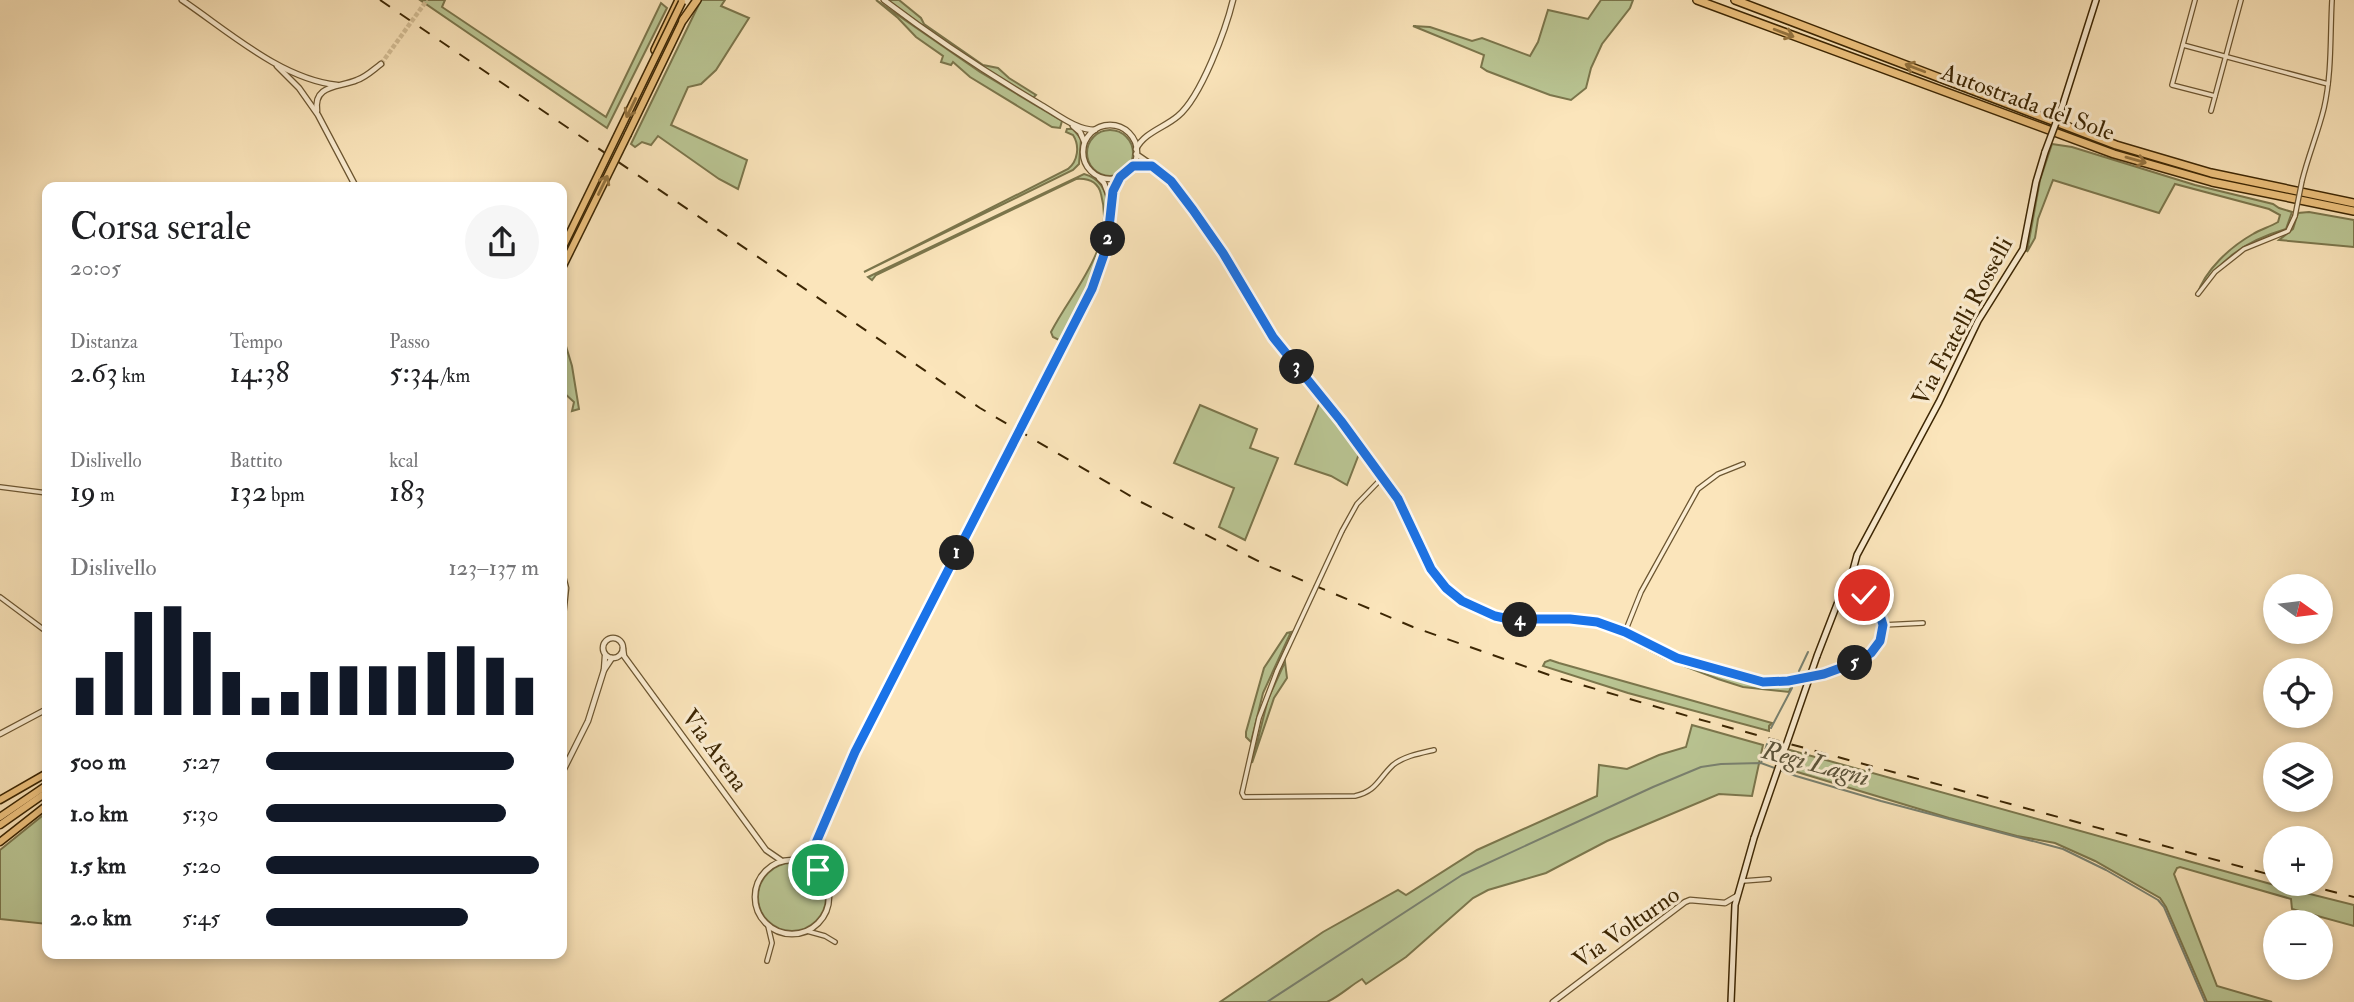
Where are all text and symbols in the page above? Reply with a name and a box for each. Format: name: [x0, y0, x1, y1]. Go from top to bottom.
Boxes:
one-way arrow: [1773, 27, 1795, 40]
street label: Autostrada del Sole: [1936, 56, 2119, 148]
one-way arrow: [1905, 61, 1927, 74]
one-way arrow: [624, 96, 637, 118]
one-way arrow: [2125, 155, 2147, 168]
one-way arrow: [596, 175, 610, 196]
text: Corsa serale: [70, 203, 251, 251]
button: share: [465, 205, 539, 279]
pin: 2: [1090, 222, 1126, 256]
text: 2: [1103, 226, 1112, 250]
street label: Via Fratelli Rosselli: [1905, 232, 2020, 411]
text: 20:05: [70, 253, 121, 282]
text: Distanza: [70, 330, 138, 354]
text: Tempo: [230, 330, 283, 354]
text: Passo: [389, 330, 430, 354]
pin: 3: [1280, 350, 1314, 384]
text: 2.63: [70, 354, 118, 391]
text: 14:38: [230, 354, 290, 391]
text: 5:34: [389, 354, 438, 391]
text: 3: [1293, 354, 1300, 378]
text: km: [118, 364, 145, 388]
text: /km: [438, 364, 470, 388]
text: Dislivello: [70, 449, 142, 473]
text: Battito: [230, 449, 282, 473]
text: kcal: [389, 449, 418, 473]
text: 19: [70, 473, 96, 510]
text: 132: [230, 473, 267, 510]
text: 183: [389, 473, 426, 510]
text: m: [96, 483, 115, 507]
text: bpm: [267, 483, 305, 507]
pin: 1: [940, 536, 974, 570]
text: 1: [953, 540, 960, 564]
text: Dislivello: [70, 553, 157, 582]
text: 123–137 m: [448, 553, 539, 582]
pin: [1834, 565, 1894, 625]
north arrow: [2263, 574, 2333, 644]
map controls: [2263, 574, 2333, 980]
icon: check: [1845, 576, 1883, 614]
pin: 4: [1502, 602, 1538, 638]
text: 4: [1514, 607, 1525, 631]
pin: 5: [1838, 646, 1872, 680]
text: 5: [1850, 650, 1859, 674]
button: locate: [2263, 658, 2333, 728]
street label: Via Arena: [674, 703, 756, 799]
water label: Regi Lagni: [1758, 734, 1873, 794]
button: layers: [2263, 742, 2333, 812]
text: 500 m: [70, 747, 126, 776]
text: 5:27: [182, 747, 220, 776]
text: 1.0 km: [70, 799, 128, 828]
text: 5:30: [182, 799, 218, 828]
button: +: [2263, 826, 2333, 896]
pin: [788, 840, 848, 900]
text: 1.5 km: [70, 851, 126, 880]
text: 5:20: [182, 851, 221, 880]
icon: arrive: [799, 851, 837, 889]
street label: Via Volturno: [1567, 879, 1686, 976]
text: 2.0 km: [70, 903, 132, 932]
text: 5:45: [182, 903, 220, 932]
button: −: [2263, 910, 2333, 980]

